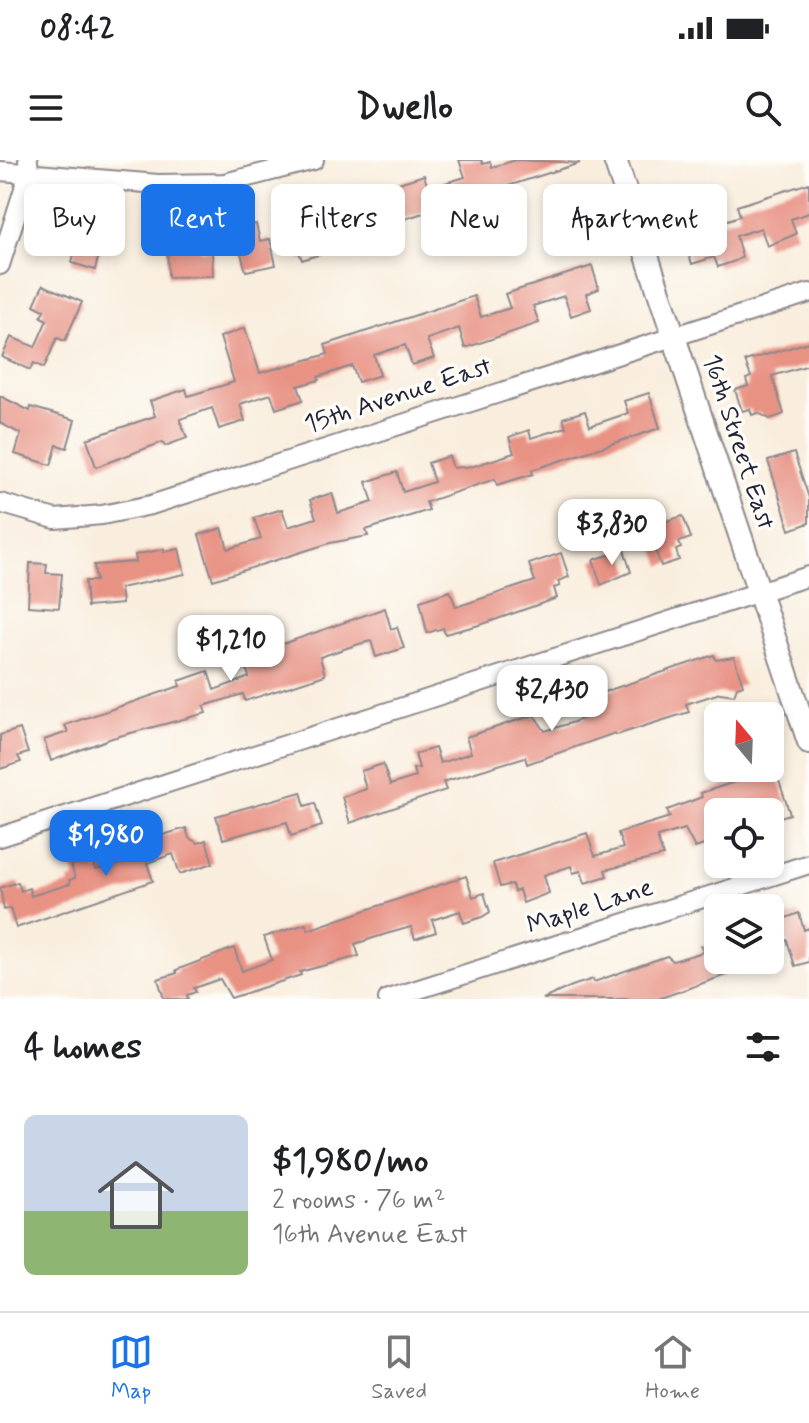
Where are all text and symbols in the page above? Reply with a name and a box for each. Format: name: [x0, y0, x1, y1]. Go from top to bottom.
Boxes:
text: 08:42: [40, 9, 115, 48]
text: Dwello: [356, 85, 453, 132]
icon: menu: [24, 86, 68, 130]
icon: search: [741, 86, 785, 130]
chip: Buy: [24, 184, 125, 256]
chip: Rent: [141, 184, 255, 256]
chip: Filters: [271, 184, 405, 256]
chip: New: [421, 184, 527, 256]
chip: Apartment: [543, 184, 727, 256]
street label: 15th Avenue East: [300, 350, 496, 442]
street label: 16th Street East: [694, 350, 782, 534]
pin: $3,830: [547, 499, 677, 567]
text: $3,830: [576, 508, 648, 542]
pin: $1,210: [166, 615, 296, 683]
text: $1,210: [196, 624, 266, 658]
pin: $2,430: [487, 665, 617, 733]
text: $2,430: [515, 674, 589, 708]
north arrow: [704, 702, 784, 782]
map controls: [704, 702, 784, 974]
button: locate: [704, 798, 784, 878]
pin: $1,980: [41, 810, 171, 878]
text: $1,980: [68, 819, 144, 853]
street label: Maple Lane: [523, 871, 658, 943]
button: layers: [704, 894, 784, 974]
text: 4 homes: [24, 1025, 142, 1070]
icon: filters: [741, 1025, 785, 1069]
text: $1,980/mo: [272, 1139, 429, 1184]
icon: home: [88, 1147, 184, 1243]
text: 2 rooms · 76 m²: [272, 1184, 445, 1218]
text: 16th Avenue East: [272, 1218, 467, 1252]
tab: Map: [109, 1330, 153, 1406]
tab: Saved: [371, 1330, 427, 1406]
tab: Home: [645, 1330, 700, 1406]

